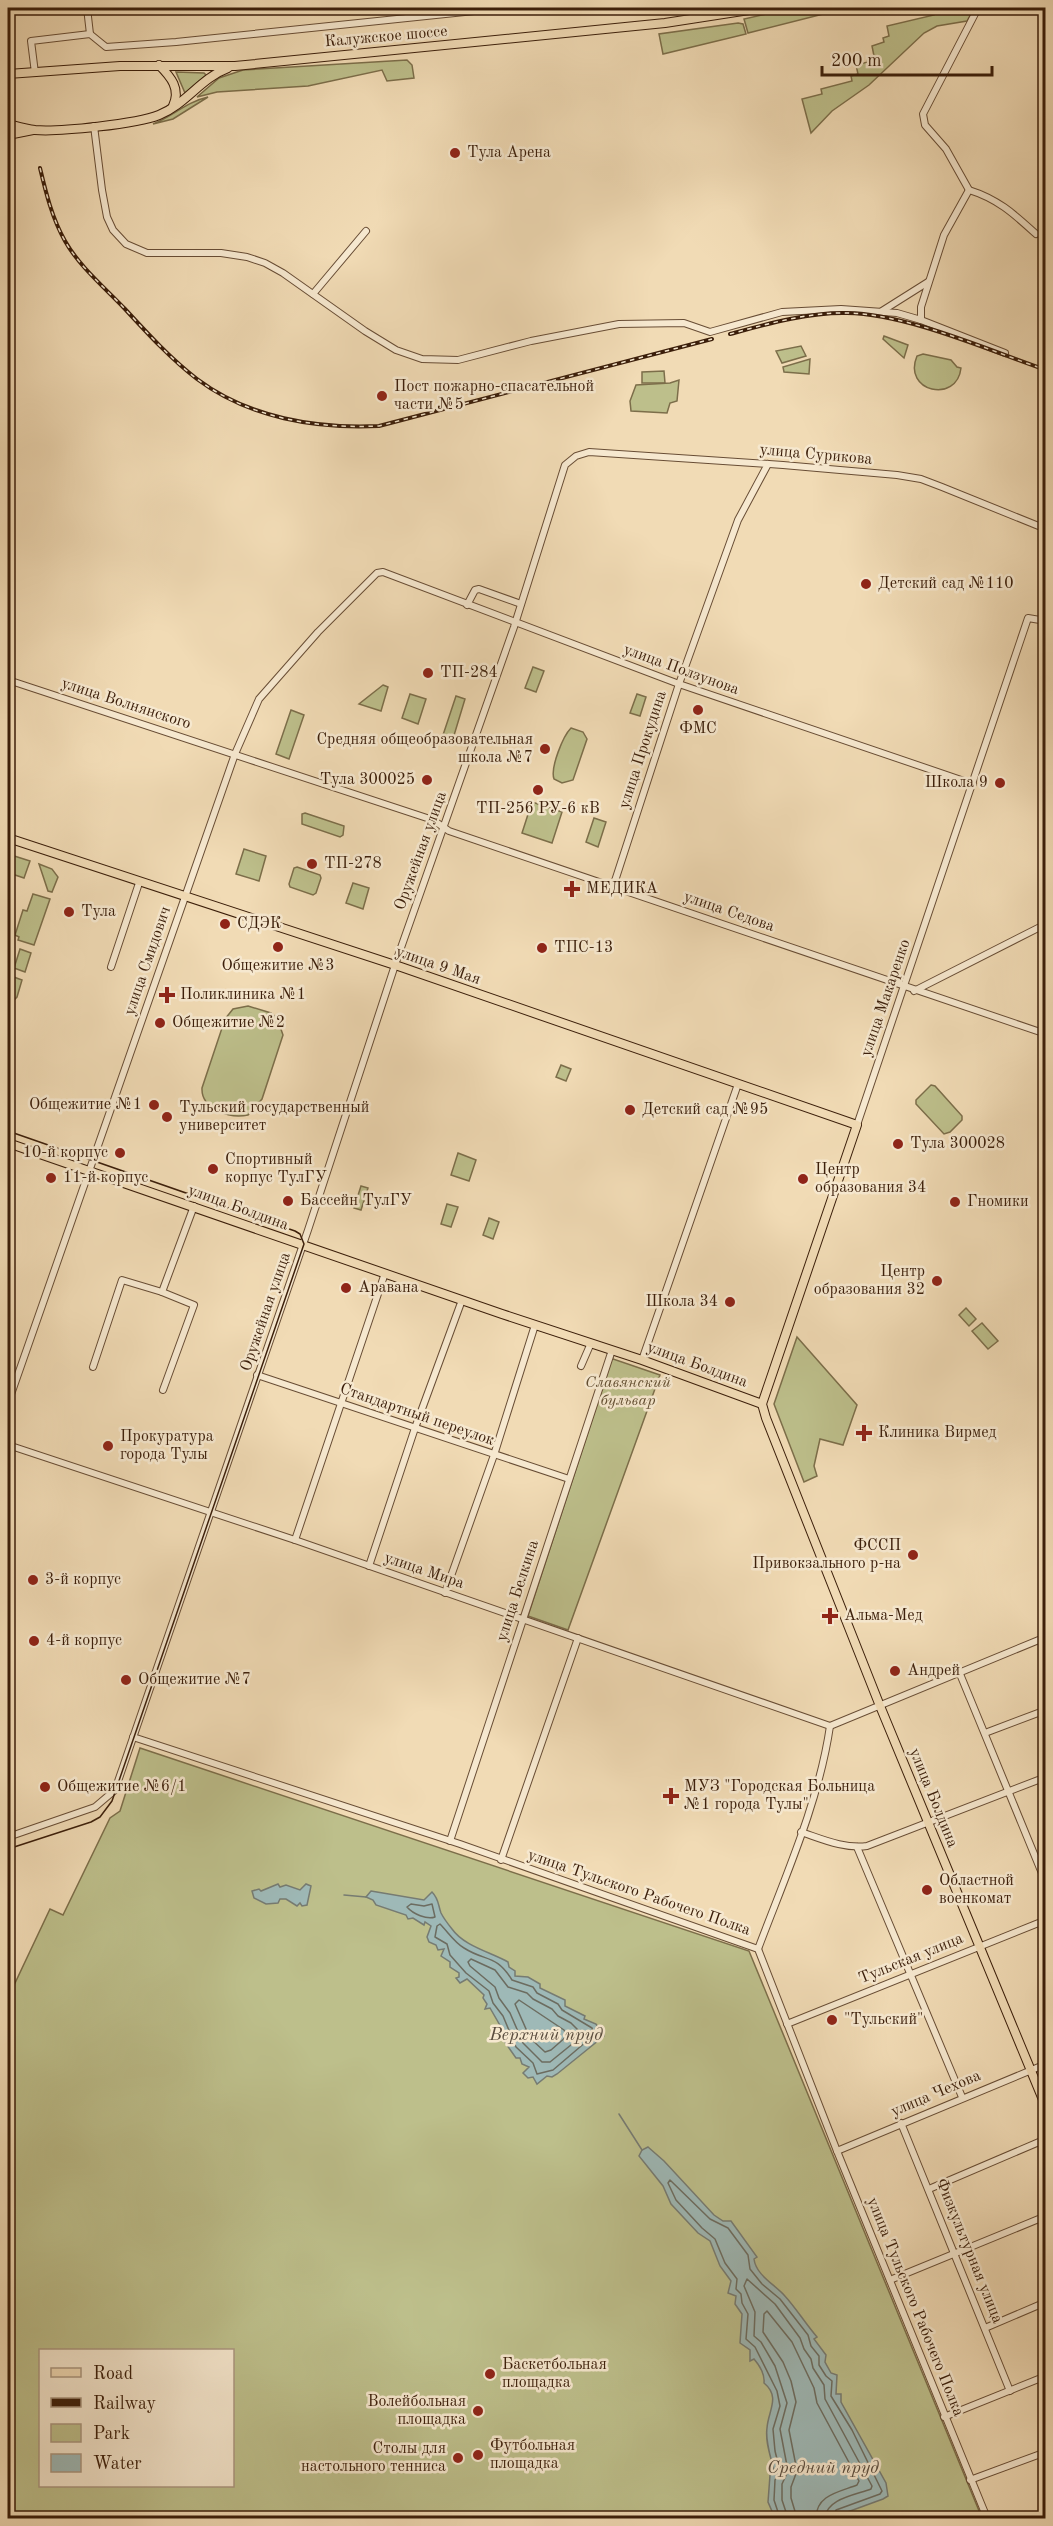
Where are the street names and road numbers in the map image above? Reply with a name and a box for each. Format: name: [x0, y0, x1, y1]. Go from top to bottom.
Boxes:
street label: Калужское шоссе: [324, 24, 448, 50]
street label: улица Сурикова: [759, 442, 873, 468]
street label: улица Ползунова: [621, 642, 741, 698]
street label: улица Волнянского: [59, 675, 193, 733]
street label: улица Прокудина: [616, 689, 670, 811]
street label: Оружейная улица: [392, 789, 450, 912]
street label: улица Седова: [682, 889, 777, 935]
street label: улица Смидович: [122, 904, 174, 1018]
street label: улица Макаренко: [858, 937, 914, 1059]
street label: улица 9 Мая: [393, 944, 483, 988]
street label: улица Болдина: [186, 1182, 291, 1234]
street label: Оружейная улица: [238, 1250, 294, 1374]
street label: улица Болдина: [645, 1339, 750, 1391]
street label: Стандартный переулок: [338, 1381, 496, 1449]
street label: улица Белкина: [494, 1538, 542, 1644]
street label: улица Мира: [382, 1550, 466, 1592]
street label: улица Болдина: [906, 1746, 960, 1850]
street label: улица Тульского Рабочего Полка: [526, 1847, 753, 1939]
street label: Тульская улица: [856, 1931, 966, 1987]
street label: улица Чехова: [889, 2068, 983, 2120]
street label: Физкультурная улица: [933, 2176, 1005, 2326]
street label: улица Тульского Рабочего Полка: [864, 2195, 966, 2419]

